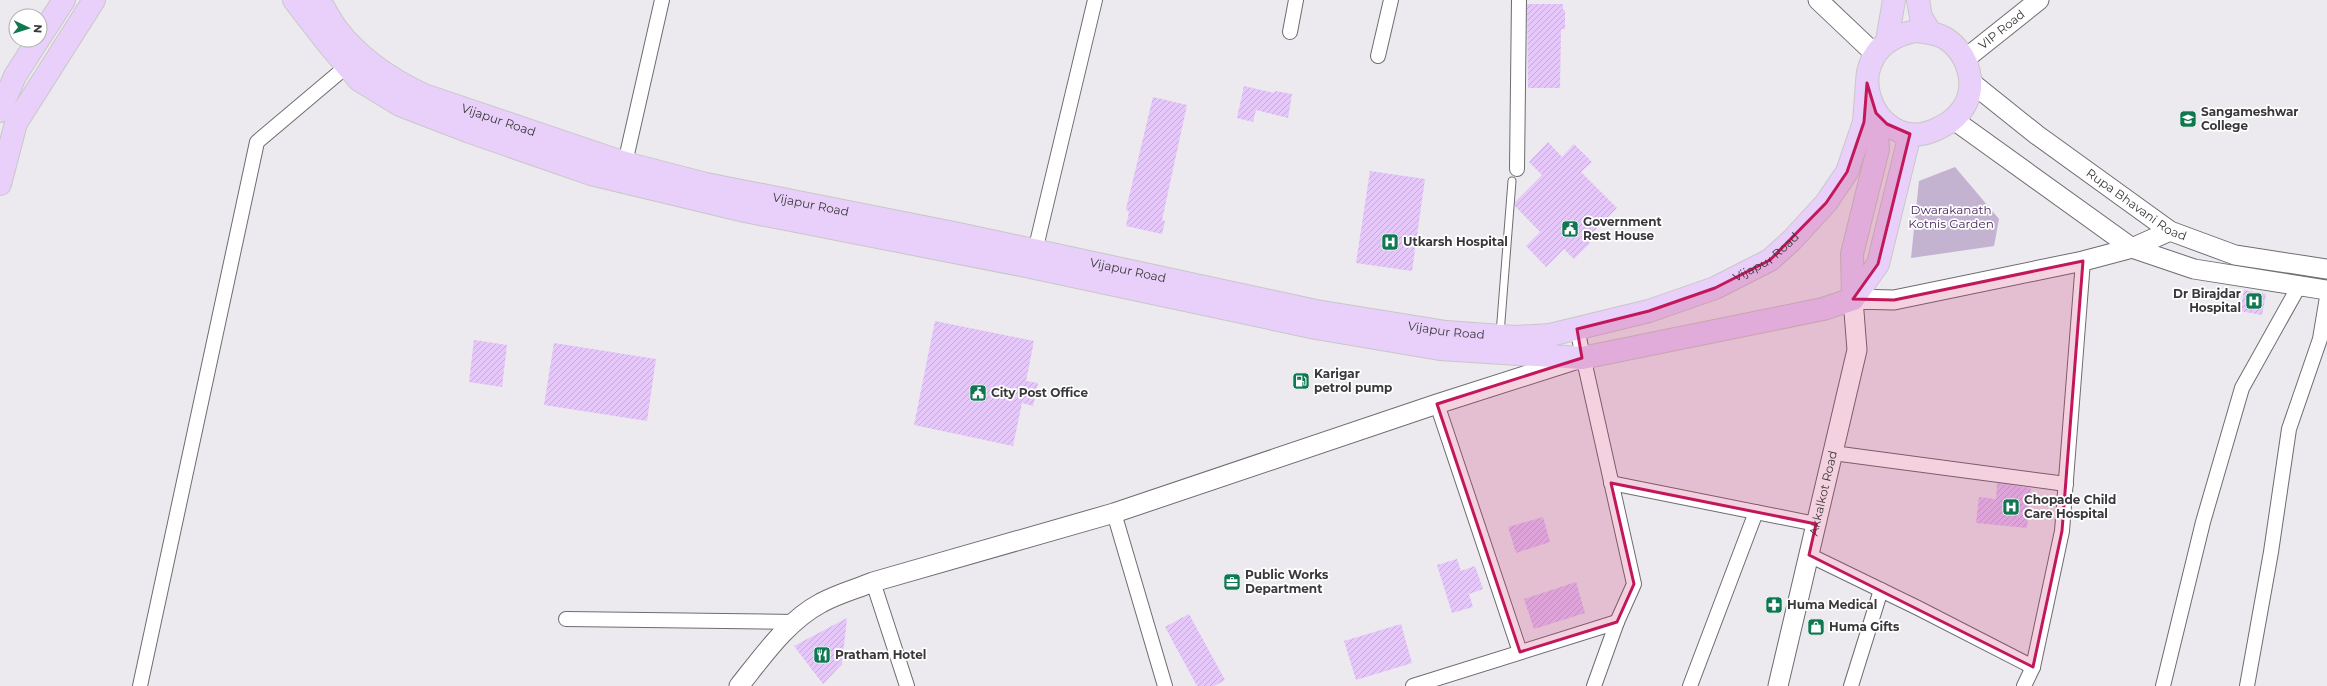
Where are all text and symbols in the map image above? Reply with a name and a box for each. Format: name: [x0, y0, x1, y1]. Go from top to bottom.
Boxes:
street label: VIP Road: [1975, 6, 2028, 52]
north arrow: [8, 8, 48, 48]
text: N: [31, 24, 45, 34]
street label: Vijapur Road: [460, 100, 538, 139]
place label: Sangameshwar College: [2201, 104, 2299, 133]
school or university icon: Sangameshwar College: [2178, 109, 2198, 129]
street label: Rupa Bhavani Road: [2084, 165, 2189, 243]
street label: Vijapur Road: [771, 189, 850, 219]
park label: Dwarakanath Kotnis Garden: [1908, 202, 1994, 231]
place label: Government Rest House: [1583, 214, 1662, 243]
public building icon: Government Rest House: [1560, 219, 1580, 239]
street label: Vijapur Road: [1730, 229, 1802, 285]
hospital icon: Utkarsh Hospital: [1380, 232, 1400, 252]
place label: Utkarsh Hospital: [1403, 234, 1508, 249]
street label: Vijapur Road: [1089, 255, 1168, 285]
place label: Dr Birajdar Hospital: [2173, 286, 2241, 315]
hospital icon: Dr Birajdar Hospital: [2244, 291, 2264, 311]
street label: Vijapur Road: [1407, 318, 1485, 342]
place label: Karigar petrol pump: [1314, 366, 1392, 395]
fuel station icon: Karigar petrol pump: [1291, 371, 1311, 391]
public building icon: City Post Office: [968, 383, 988, 403]
place label: City Post Office: [991, 385, 1088, 400]
street label: Akkalkot Road: [1806, 449, 1840, 537]
place label: Chopade Child Care Hospital: [2024, 492, 2116, 521]
hospital icon: Chopade Child Care Hospital: [2001, 497, 2021, 517]
place label: Public Works Department: [1245, 567, 1329, 596]
office icon: Public Works Department: [1222, 572, 1242, 592]
pharmacy icon: Huma Medical: [1764, 595, 1784, 615]
place label: Huma Medical: [1787, 597, 1877, 612]
shop icon: Huma Gifts: [1806, 617, 1826, 637]
place label: Huma Gifts: [1829, 619, 1900, 634]
restaurant icon: Pratham Hotel: [812, 645, 832, 665]
place label: Pratham Hotel: [835, 647, 926, 662]

